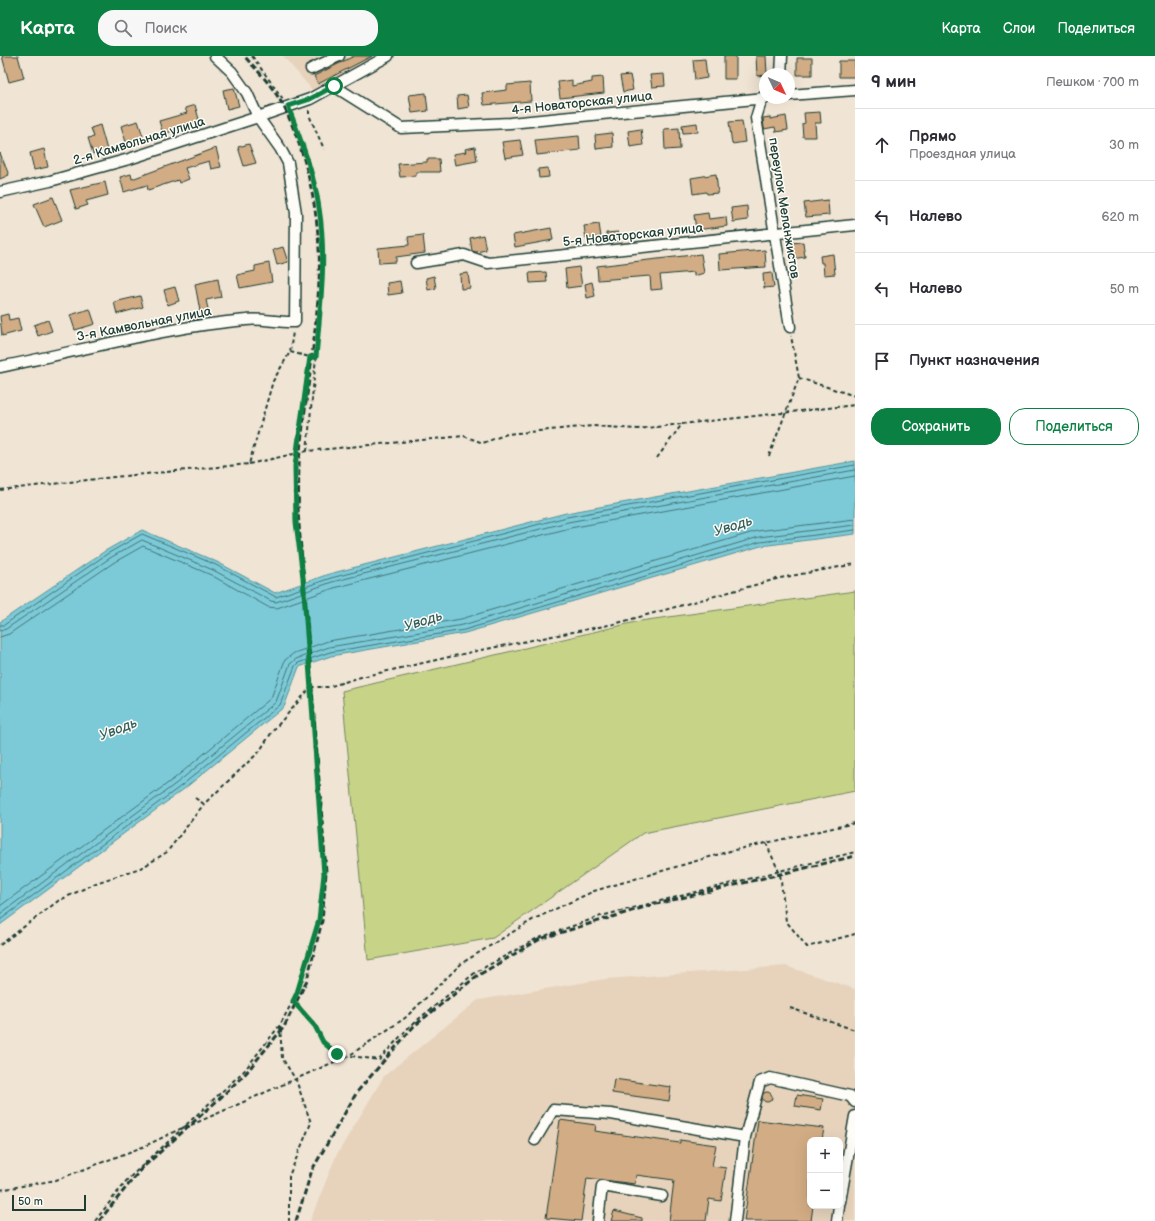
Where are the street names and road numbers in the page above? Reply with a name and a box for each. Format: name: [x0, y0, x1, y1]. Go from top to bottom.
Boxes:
street label: 4-я Новаторская улица: [511, 88, 654, 118]
street label: 2-я Камвольная улица: [71, 113, 207, 169]
street label: переулок Меланжистов: [765, 136, 803, 280]
street label: 5-я Новаторская улица: [562, 220, 704, 250]
street label: 3-я Камвольная улица: [75, 303, 213, 345]

